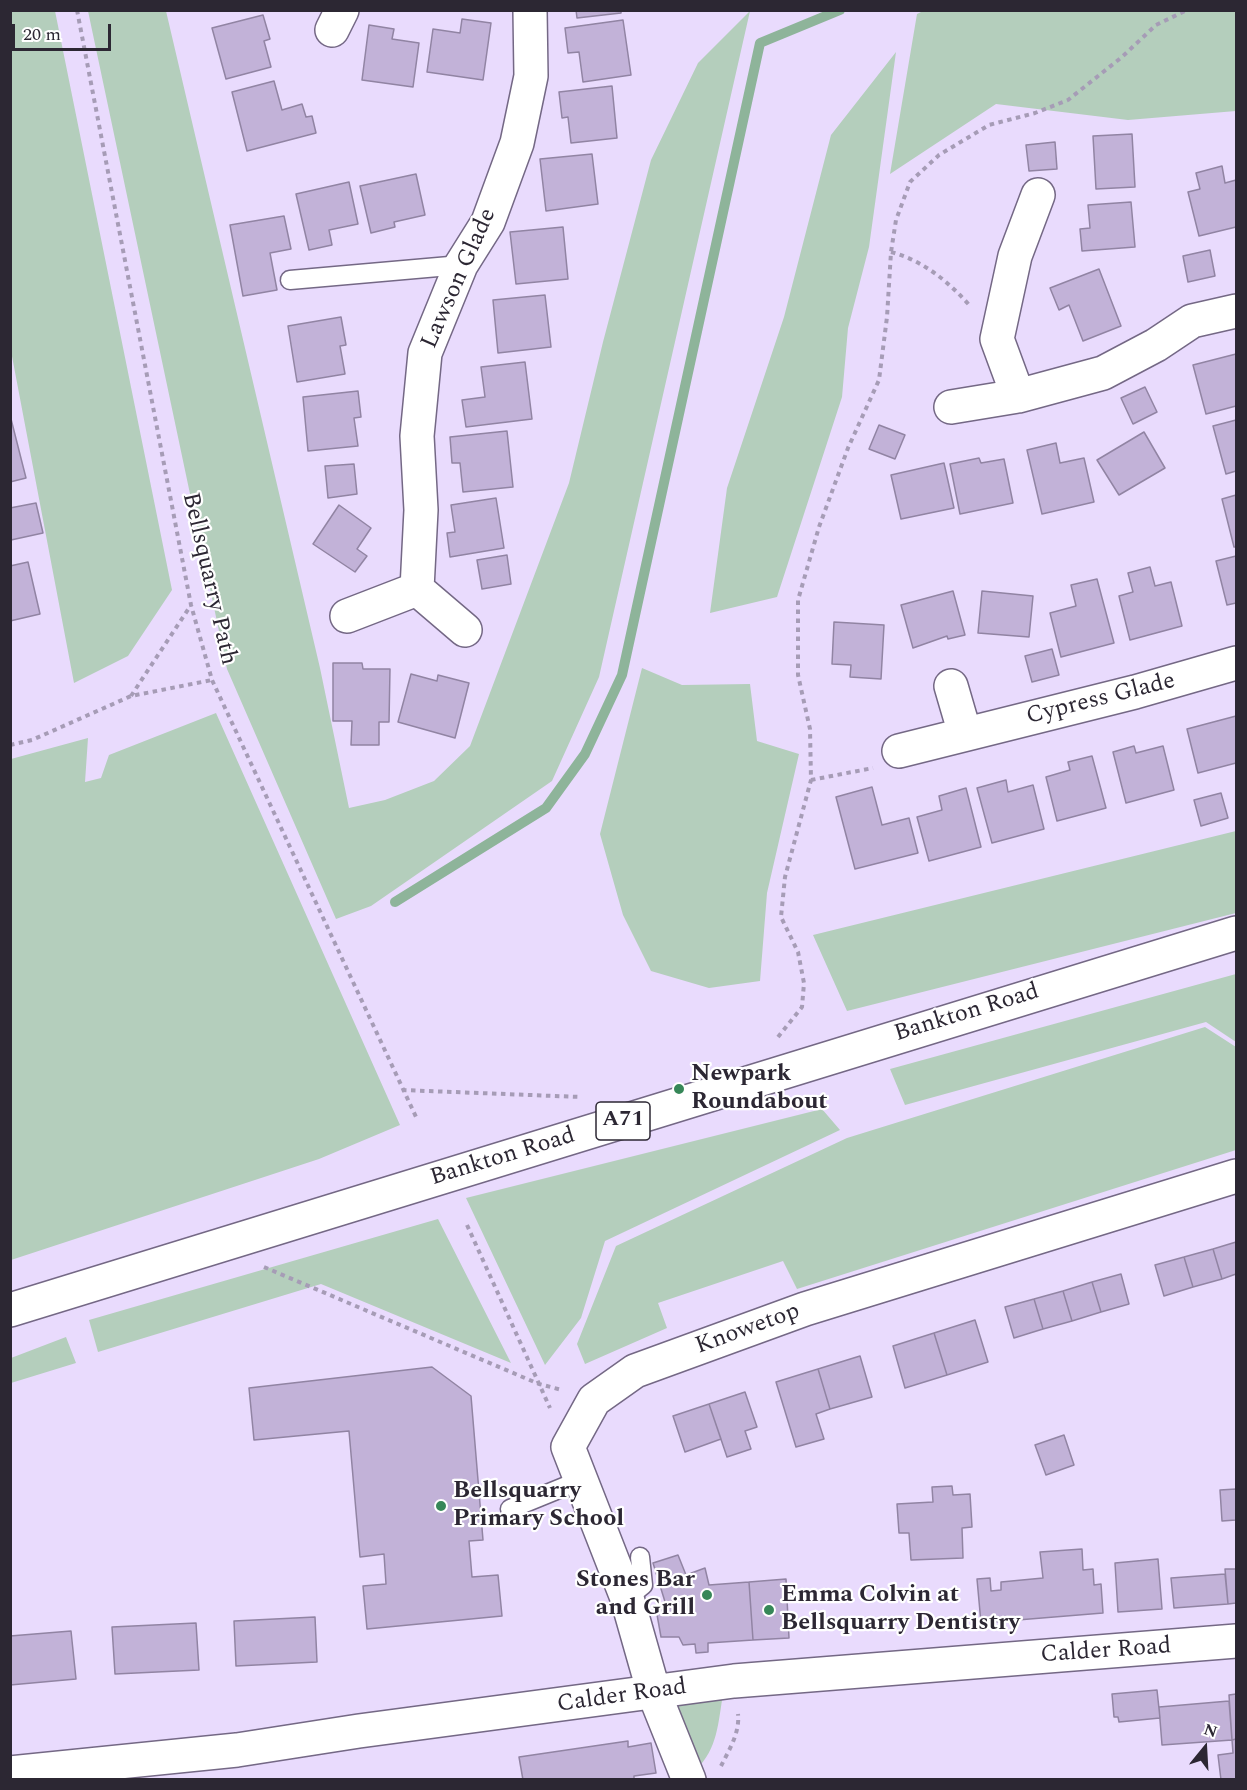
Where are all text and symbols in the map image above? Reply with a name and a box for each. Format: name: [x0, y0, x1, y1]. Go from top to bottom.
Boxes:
scale bar: [15, 12, 114, 50]
text: 20 m: [23, 21, 61, 48]
street label: Lawson Glade: [416, 204, 504, 354]
street label: Bellsquarry Path: [174, 490, 242, 668]
street label: Cypress Glade: [1024, 668, 1178, 732]
street label: Bankton Road: [891, 978, 1043, 1050]
place label: Newpark Roundabout: [691, 1061, 828, 1117]
marker: Newpark Roundabout: [672, 1082, 686, 1096]
road number: A71: [596, 1102, 650, 1140]
street label: Bankton Road: [427, 1122, 579, 1194]
street label: Knowetop: [692, 1298, 804, 1362]
place label: Bellsquarry Primary School: [453, 1478, 624, 1534]
marker: Bellsquarry Primary School: [434, 1499, 448, 1513]
place label: Stones Bar and Grill: [576, 1567, 695, 1623]
place label: Emma Colvin at Bellsquarry Dentistry: [781, 1582, 1020, 1638]
marker: Stones Bar and Grill: [700, 1588, 714, 1602]
marker: Emma Colvin at Bellsquarry Dentistry: [762, 1603, 776, 1617]
street label: Calder Road: [1040, 1633, 1172, 1671]
street label: Calder Road: [555, 1674, 689, 1720]
text: N: [1201, 1717, 1220, 1744]
north arrow: [1175, 1718, 1235, 1778]

